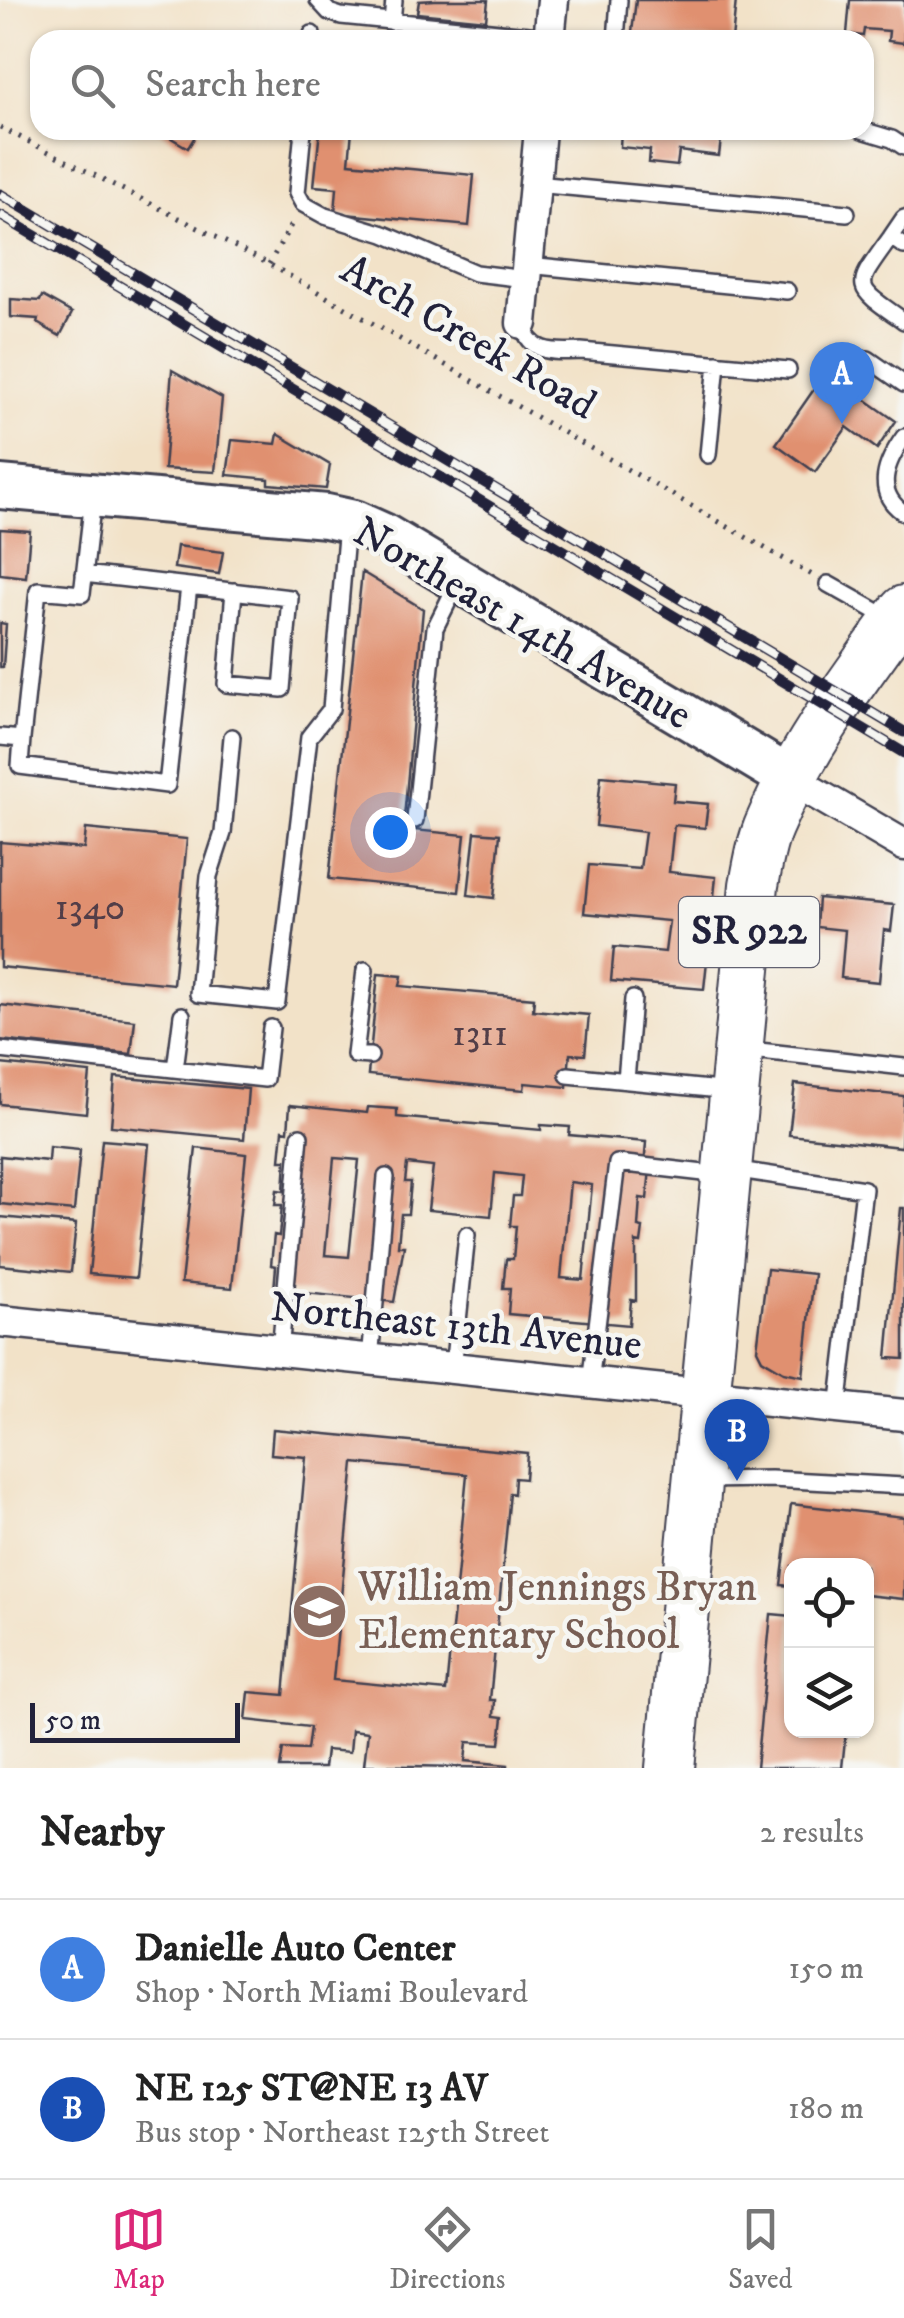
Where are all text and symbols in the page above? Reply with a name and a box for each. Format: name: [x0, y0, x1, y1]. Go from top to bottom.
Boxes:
search box: [30, 30, 874, 140]
icon: search: [65, 58, 120, 113]
text: Search here: [145, 61, 321, 109]
street label: Arch Creek Road: [331, 244, 605, 432]
pin: A: [810, 342, 874, 424]
street label: Northeast 14th Avenue: [344, 506, 700, 742]
your location: [365, 807, 416, 858]
house number: 1340: [55, 884, 125, 932]
road number: SR 922: [679, 897, 819, 967]
house number: 1311: [452, 1010, 508, 1058]
street label: Northeast 13th Avenue: [268, 1282, 644, 1372]
pin: B: [704, 1398, 770, 1481]
map controls: [784, 1558, 874, 1738]
button: locate: [784, 1558, 874, 1648]
place label: William Jennings Bryan Elementary School: [357, 1562, 757, 1662]
school or university icon: William Jennings Bryan Elementary School: [289, 1582, 349, 1642]
button: layers: [784, 1648, 874, 1738]
scale bar: [30, 1698, 240, 1742]
text: 50 m: [45, 1703, 101, 1738]
text: Nearby: [40, 1807, 164, 1859]
text: 2 results: [760, 1813, 864, 1853]
text: Danielle Auto Center: [135, 1925, 455, 1973]
text: A: [62, 1949, 83, 1989]
text: 150 m: [788, 1949, 864, 1989]
text: Shop · North Miami Boulevard: [135, 1973, 528, 2013]
text: NE 125 ST@NE 13 AV: [135, 2065, 488, 2113]
text: B: [62, 2089, 83, 2129]
text: 180 m: [788, 2089, 864, 2129]
text: Bus stop · Northeast 125th Street: [135, 2113, 550, 2153]
tab: Map: [111, 2202, 166, 2297]
tab: Directions: [389, 2202, 505, 2297]
tab: Saved: [728, 2202, 793, 2297]

